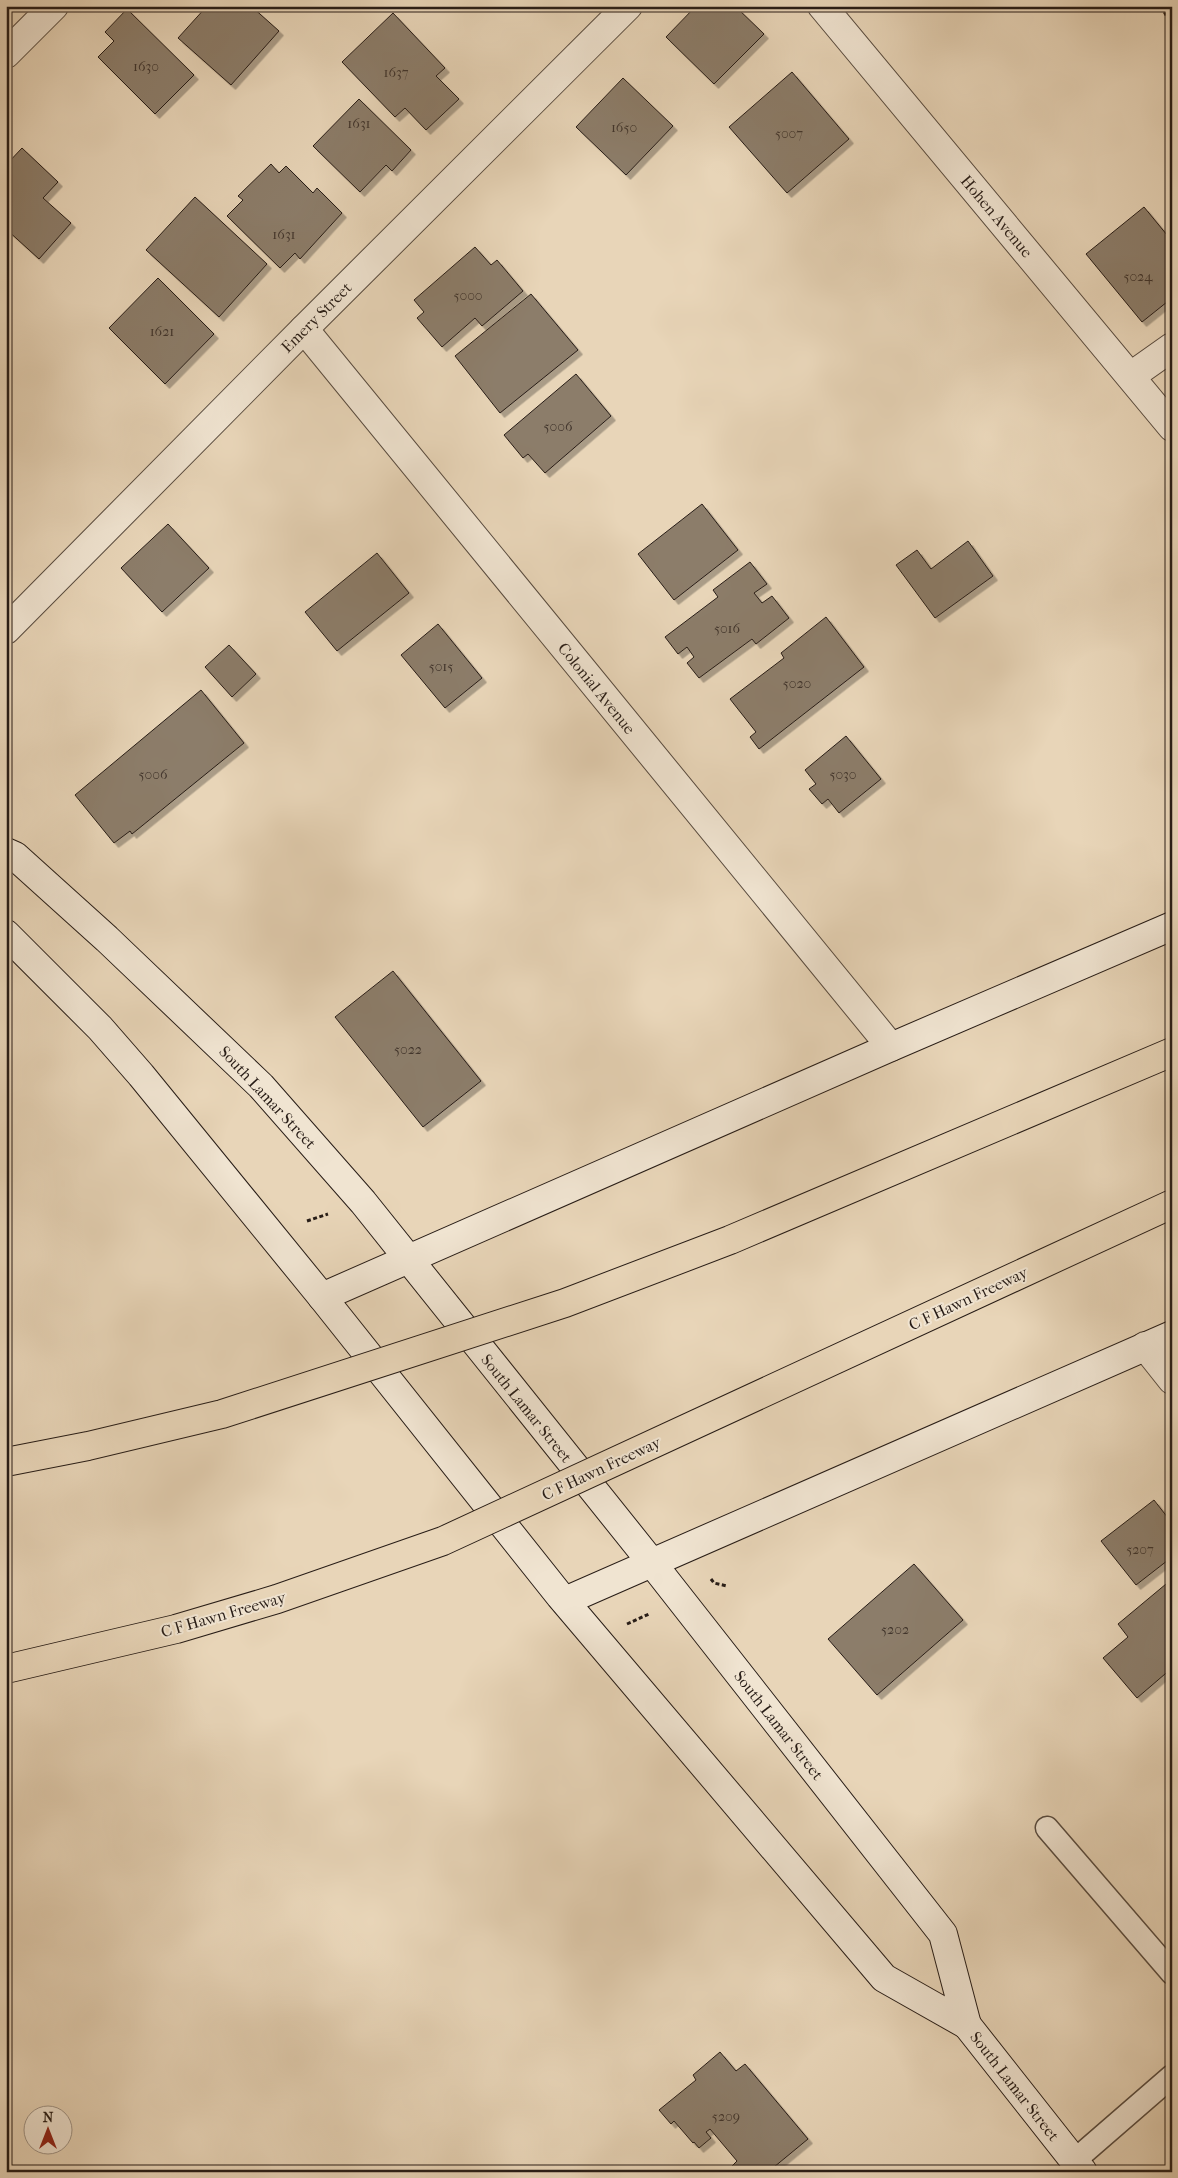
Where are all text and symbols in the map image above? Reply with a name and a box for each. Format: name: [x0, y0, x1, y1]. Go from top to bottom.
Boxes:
house number: 1630: [133, 58, 159, 75]
house number: 1637: [383, 64, 409, 81]
house number: 1631: [347, 115, 371, 132]
house number: 1650: [611, 119, 637, 136]
house number: 5007: [775, 125, 803, 142]
street label: Hohen Avenue: [957, 171, 1037, 261]
house number: 1631: [272, 226, 296, 243]
house number: 5024: [1123, 268, 1153, 285]
street label: Emery Street: [277, 278, 356, 357]
house number: 5000: [453, 287, 483, 304]
house number: 1621: [150, 323, 174, 340]
house number: 5006: [543, 418, 573, 435]
house number: 5016: [714, 620, 740, 637]
street label: Colonial Avenue: [554, 639, 639, 738]
house number: 5015: [429, 658, 453, 675]
house number: 5020: [783, 675, 811, 692]
house number: 5006: [138, 766, 168, 783]
house number: 5030: [829, 766, 857, 783]
house number: 5022: [394, 1041, 422, 1058]
street label: South Lamar Street: [215, 1042, 320, 1153]
street label: C F Hawn Freeway: [906, 1262, 1031, 1334]
street label: South Lamar Street: [477, 1350, 576, 1466]
street label: C F Hawn Freeway: [539, 1432, 664, 1504]
house number: 5207: [1126, 1541, 1154, 1558]
street label: C F Hawn Freeway: [159, 1587, 288, 1641]
house number: 5202: [881, 1621, 909, 1638]
street label: South Lamar Street: [730, 1667, 827, 1784]
street label: South Lamar Street: [966, 2028, 1063, 2145]
north arrow: [22, 2106, 72, 2156]
house number: 5209: [712, 2108, 740, 2125]
text: N: [43, 2109, 54, 2126]

